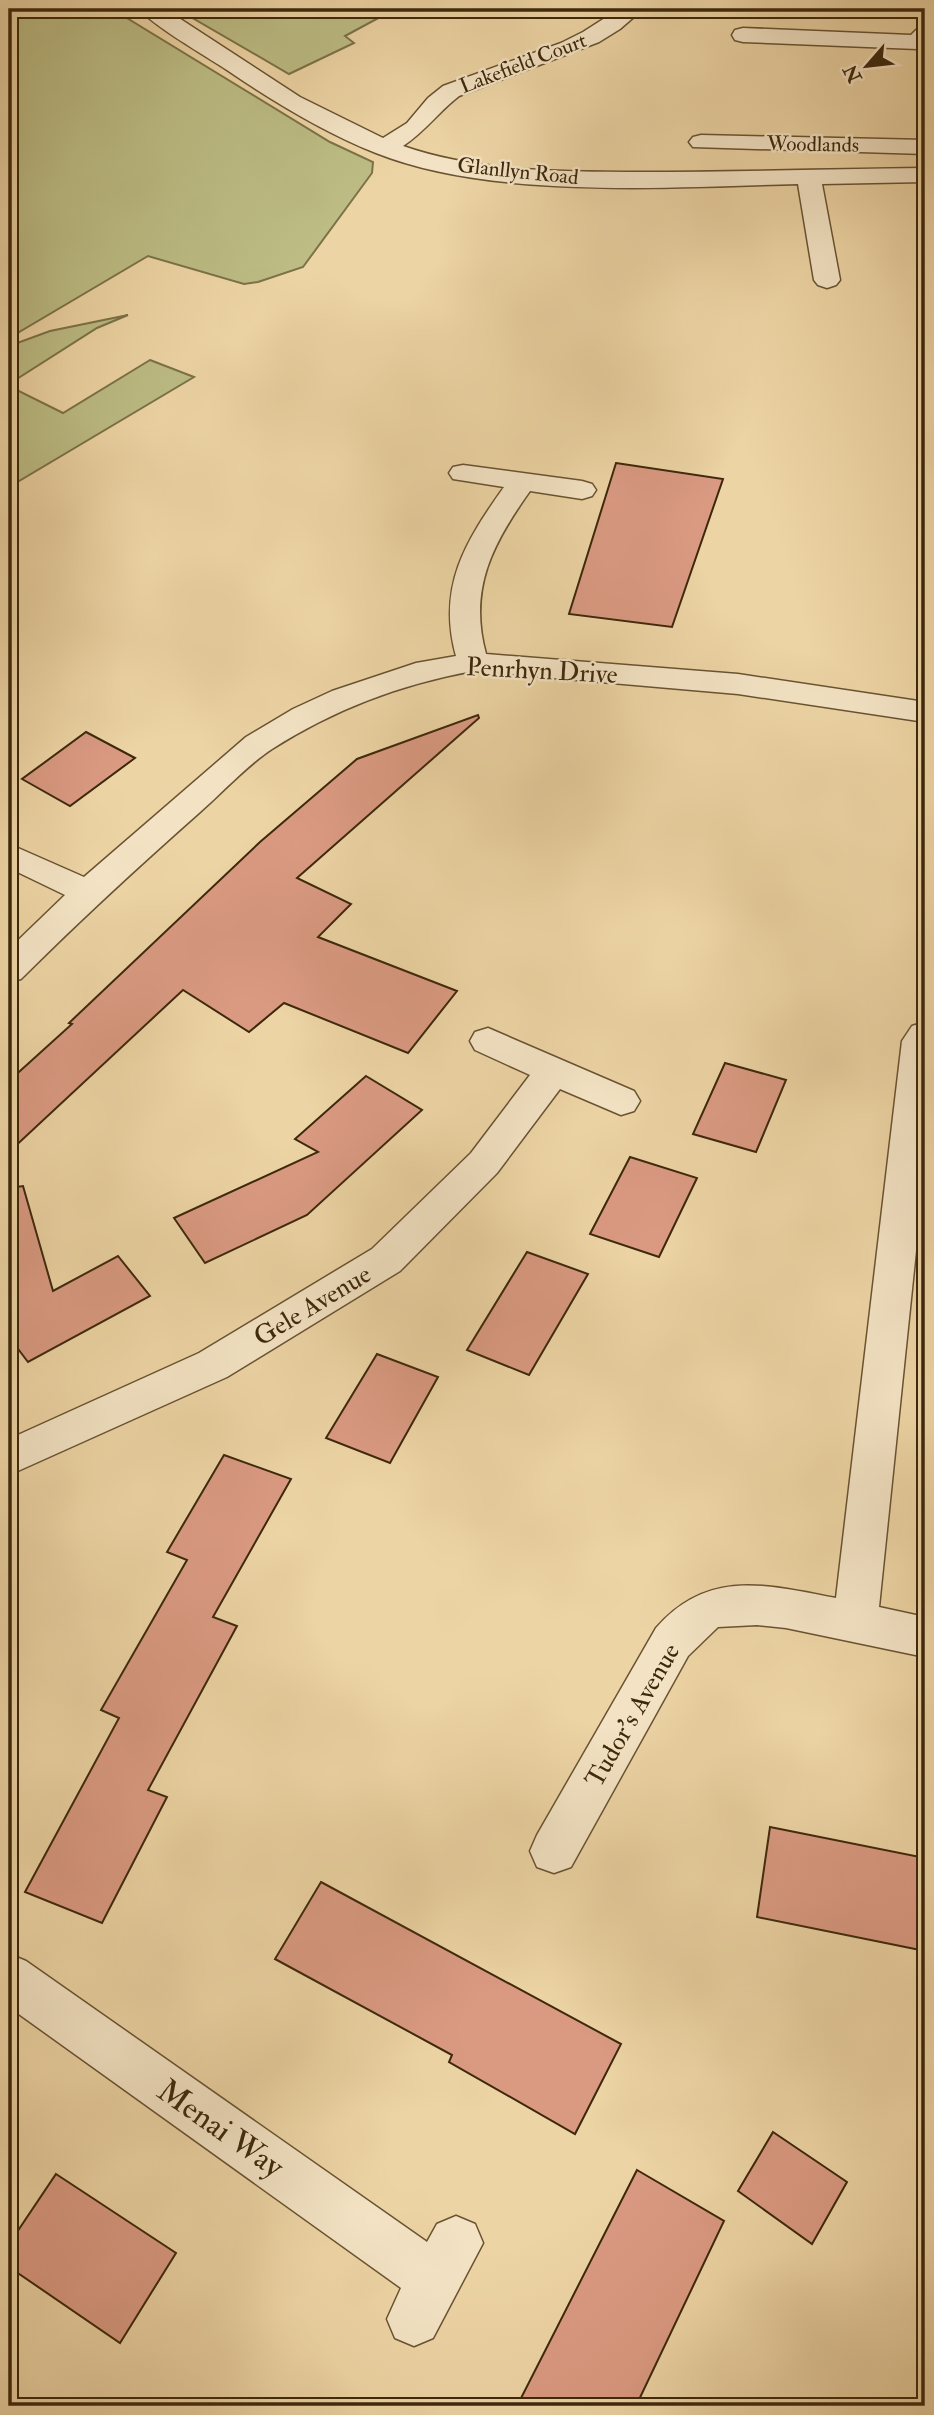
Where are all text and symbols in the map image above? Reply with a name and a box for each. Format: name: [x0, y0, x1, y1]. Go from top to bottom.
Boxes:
street label: Lakefield Court: [456, 27, 591, 100]
north arrow: [832, 32, 902, 102]
text: N: [838, 59, 868, 88]
street label: Woodlands: [766, 130, 859, 159]
street label: Glanllyn Road: [456, 152, 580, 191]
street label: Penrhyn Drive: [465, 651, 619, 691]
street label: Gele Avenue: [248, 1258, 377, 1353]
street label: Tudor's Avenue: [579, 1638, 687, 1793]
street label: Menai Way: [149, 2071, 292, 2187]

